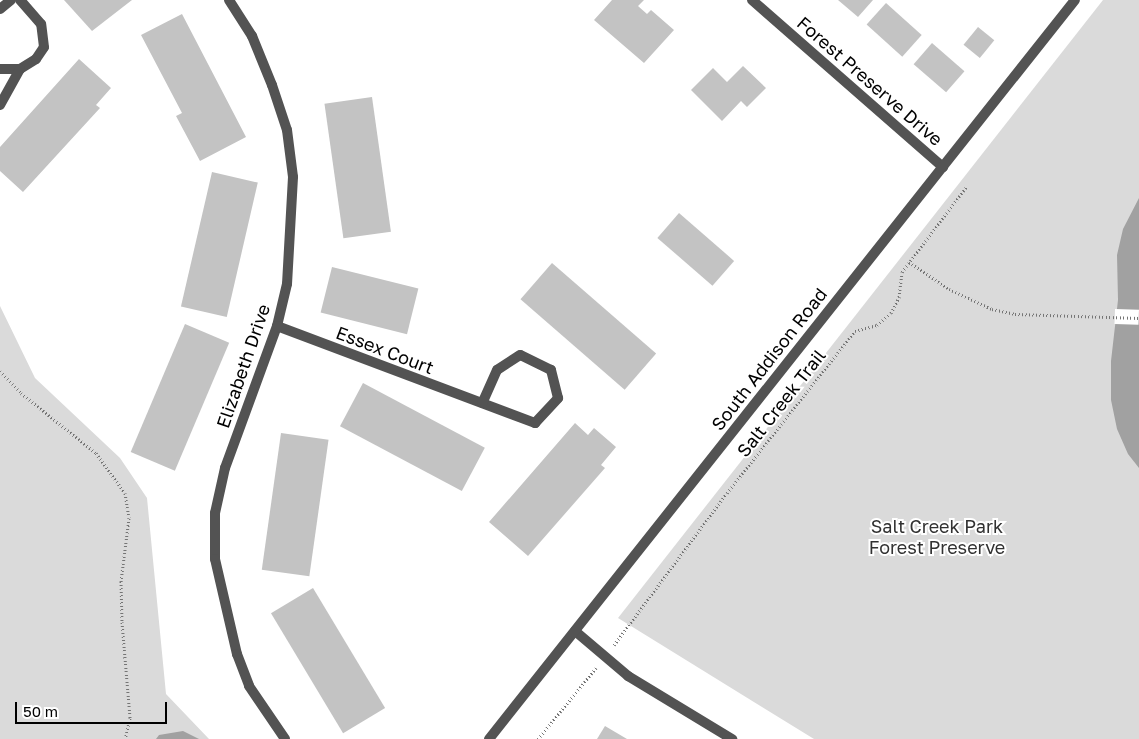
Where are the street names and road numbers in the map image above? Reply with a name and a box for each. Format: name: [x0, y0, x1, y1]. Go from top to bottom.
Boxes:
street label: Forest Preserve Drive: [793, 12, 947, 150]
street label: South Addison Road: [707, 283, 831, 435]
street label: Elizabeth Drive: [212, 301, 274, 431]
street label: Essex Court: [333, 321, 437, 379]
street label: Salt Creek Trail: [732, 345, 830, 461]

